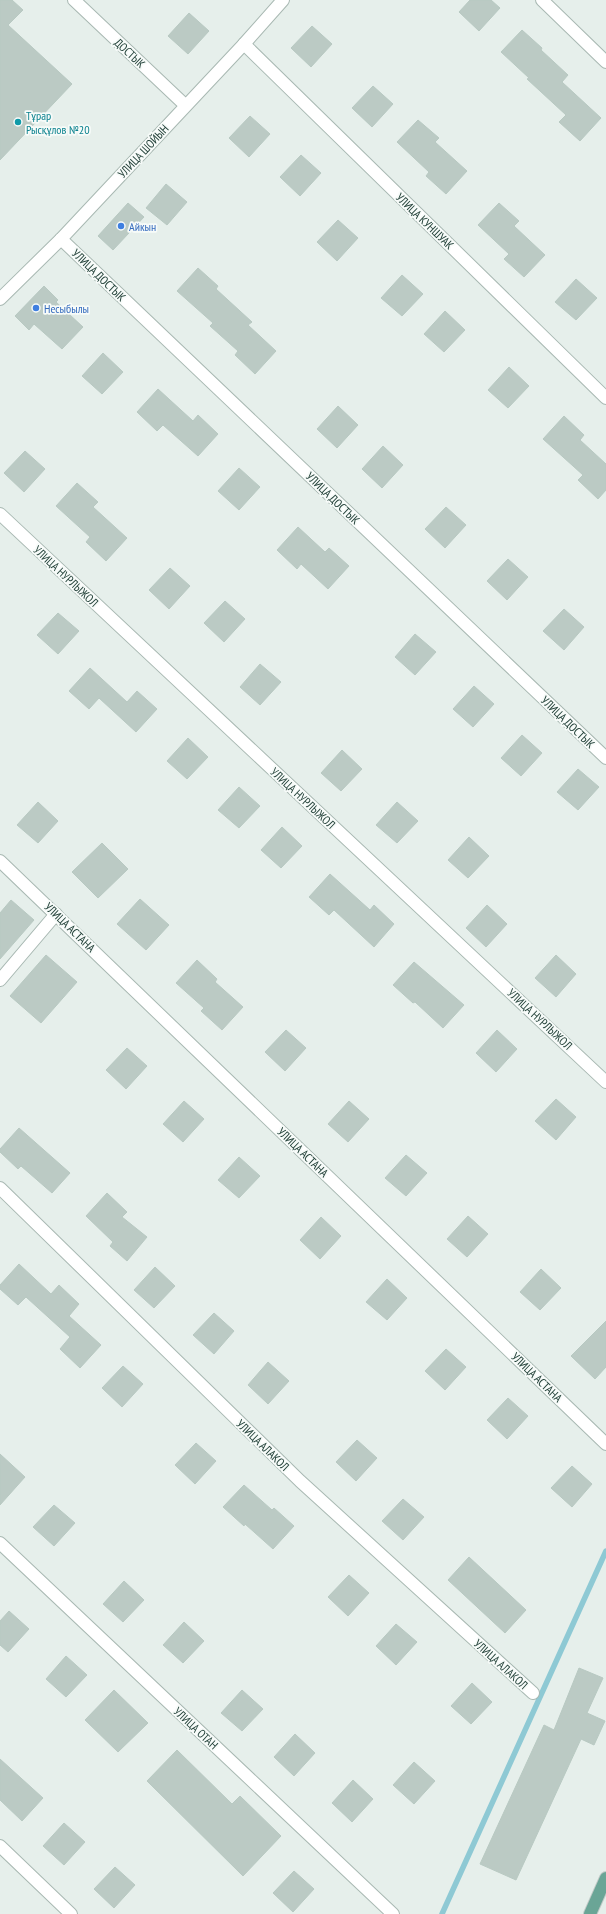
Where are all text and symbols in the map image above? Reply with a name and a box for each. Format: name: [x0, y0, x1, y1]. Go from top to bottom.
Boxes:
street label: ДОСТЫК: [111, 35, 149, 71]
place label: Тұрар Рысқұлов №20: [26, 108, 90, 137]
marker: Тұрар Рысқұлов №20: [13, 117, 23, 127]
street label: УЛИЦА ШОЙЫН: [114, 121, 172, 181]
street label: УЛИЦА КУНШУАК: [393, 190, 457, 252]
place label: Айкын: [129, 219, 156, 234]
marker: Айкын: [116, 221, 126, 231]
street label: УЛИЦА ДОСТЫК: [69, 246, 129, 304]
place label: Несыбылы: [44, 301, 89, 316]
marker: Несыбылы: [31, 303, 41, 313]
street label: УЛИЦА ДОСТЫК: [303, 469, 363, 527]
street label: УЛИЦА НУРЛЫЖОЛ: [30, 542, 102, 610]
street label: УЛИЦА ДОСТЫК: [538, 693, 598, 751]
street label: УЛИЦА НУРЛЫЖОЛ: [267, 764, 339, 832]
street label: УЛИЦА АСТАНА: [41, 899, 99, 955]
street label: УЛИЦА НУРЛЫЖОЛ: [504, 985, 576, 1053]
street label: УЛИЦА АСТАНА: [274, 1124, 332, 1180]
street label: УЛИЦА АСТАНА: [508, 1349, 566, 1405]
street label: УЛИЦА АЛАКОЛ: [233, 1416, 293, 1474]
street label: УЛИЦА АЛАКОЛ: [471, 1636, 531, 1692]
street label: УЛИЦА ОТАН: [171, 1704, 221, 1752]

